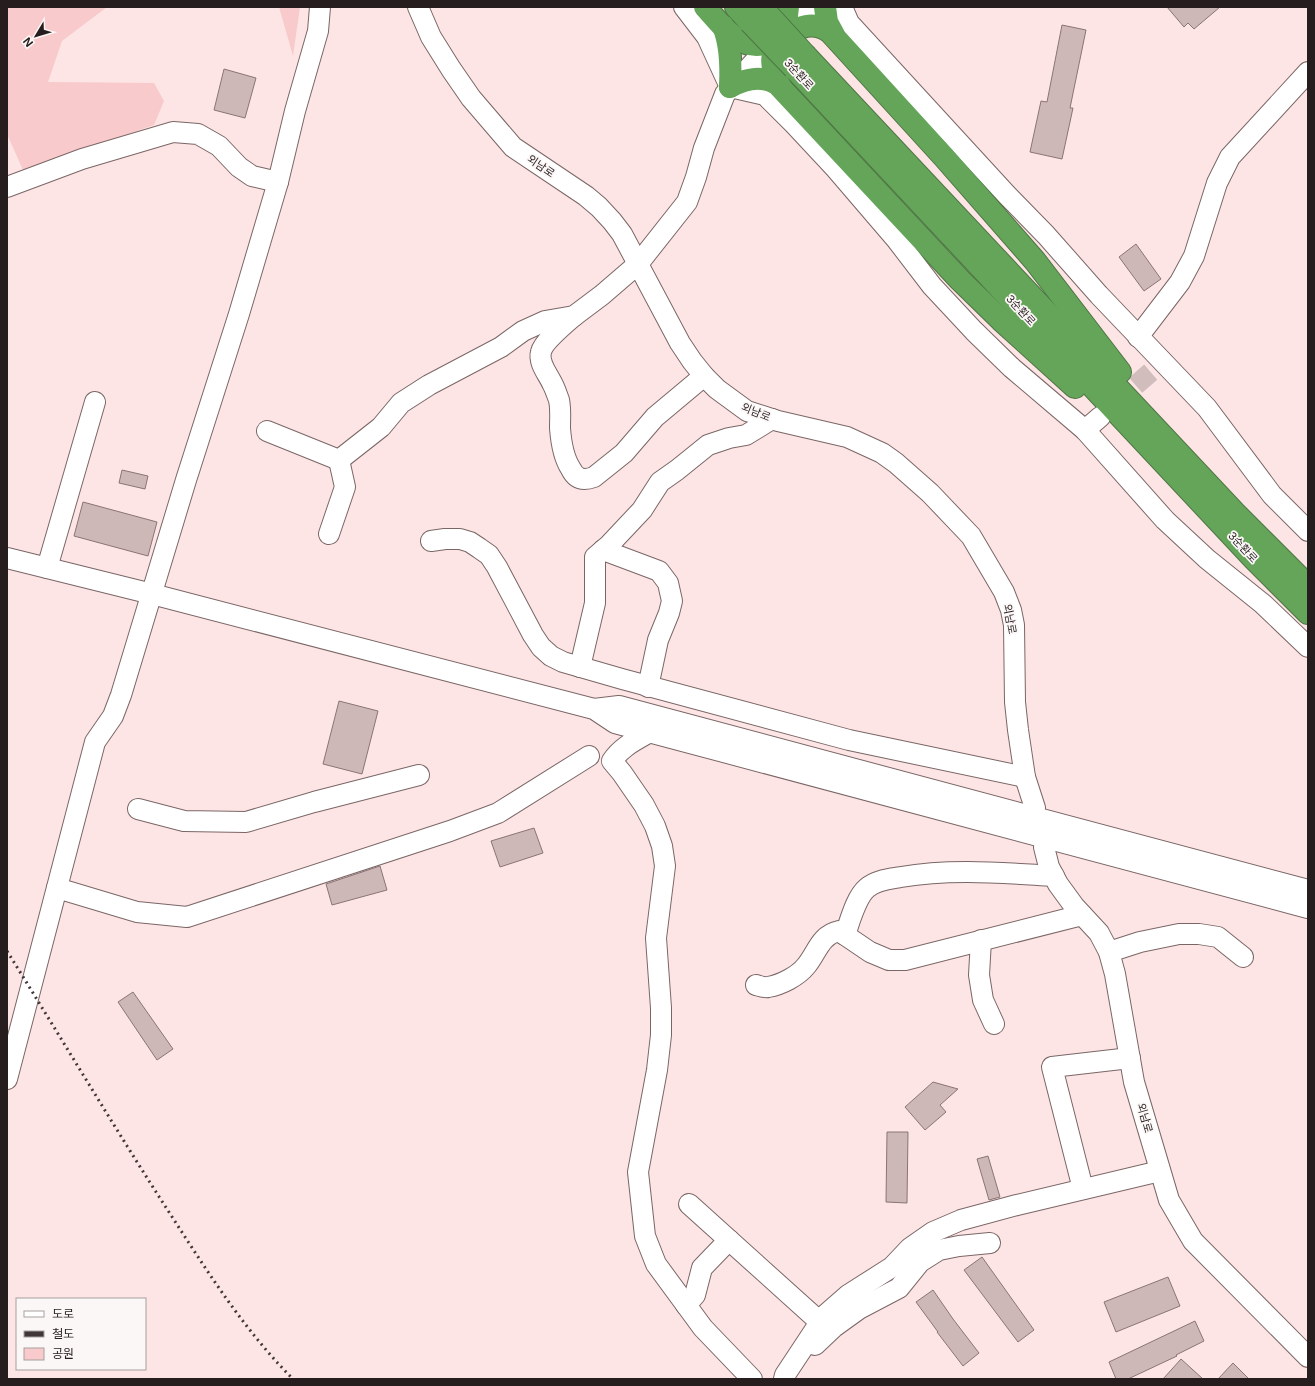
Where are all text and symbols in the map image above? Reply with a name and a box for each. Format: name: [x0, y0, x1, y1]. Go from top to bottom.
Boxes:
north arrow: [16, 16, 56, 56]
text: N: [20, 35, 36, 50]
street label: 3순환로: [781, 56, 817, 92]
street label: 외남로: [524, 152, 558, 180]
street label: 3순환로: [1003, 292, 1039, 328]
street label: 외남로: [739, 400, 773, 424]
street label: 3순환로: [1225, 529, 1261, 565]
street label: 외남로: [1000, 603, 1020, 635]
street label: 외남로: [1134, 1101, 1156, 1135]
legend: [16, 1298, 146, 1370]
text: 도로: [52, 1306, 74, 1321]
text: 철도: [52, 1326, 74, 1341]
text: 공원: [52, 1346, 74, 1361]

